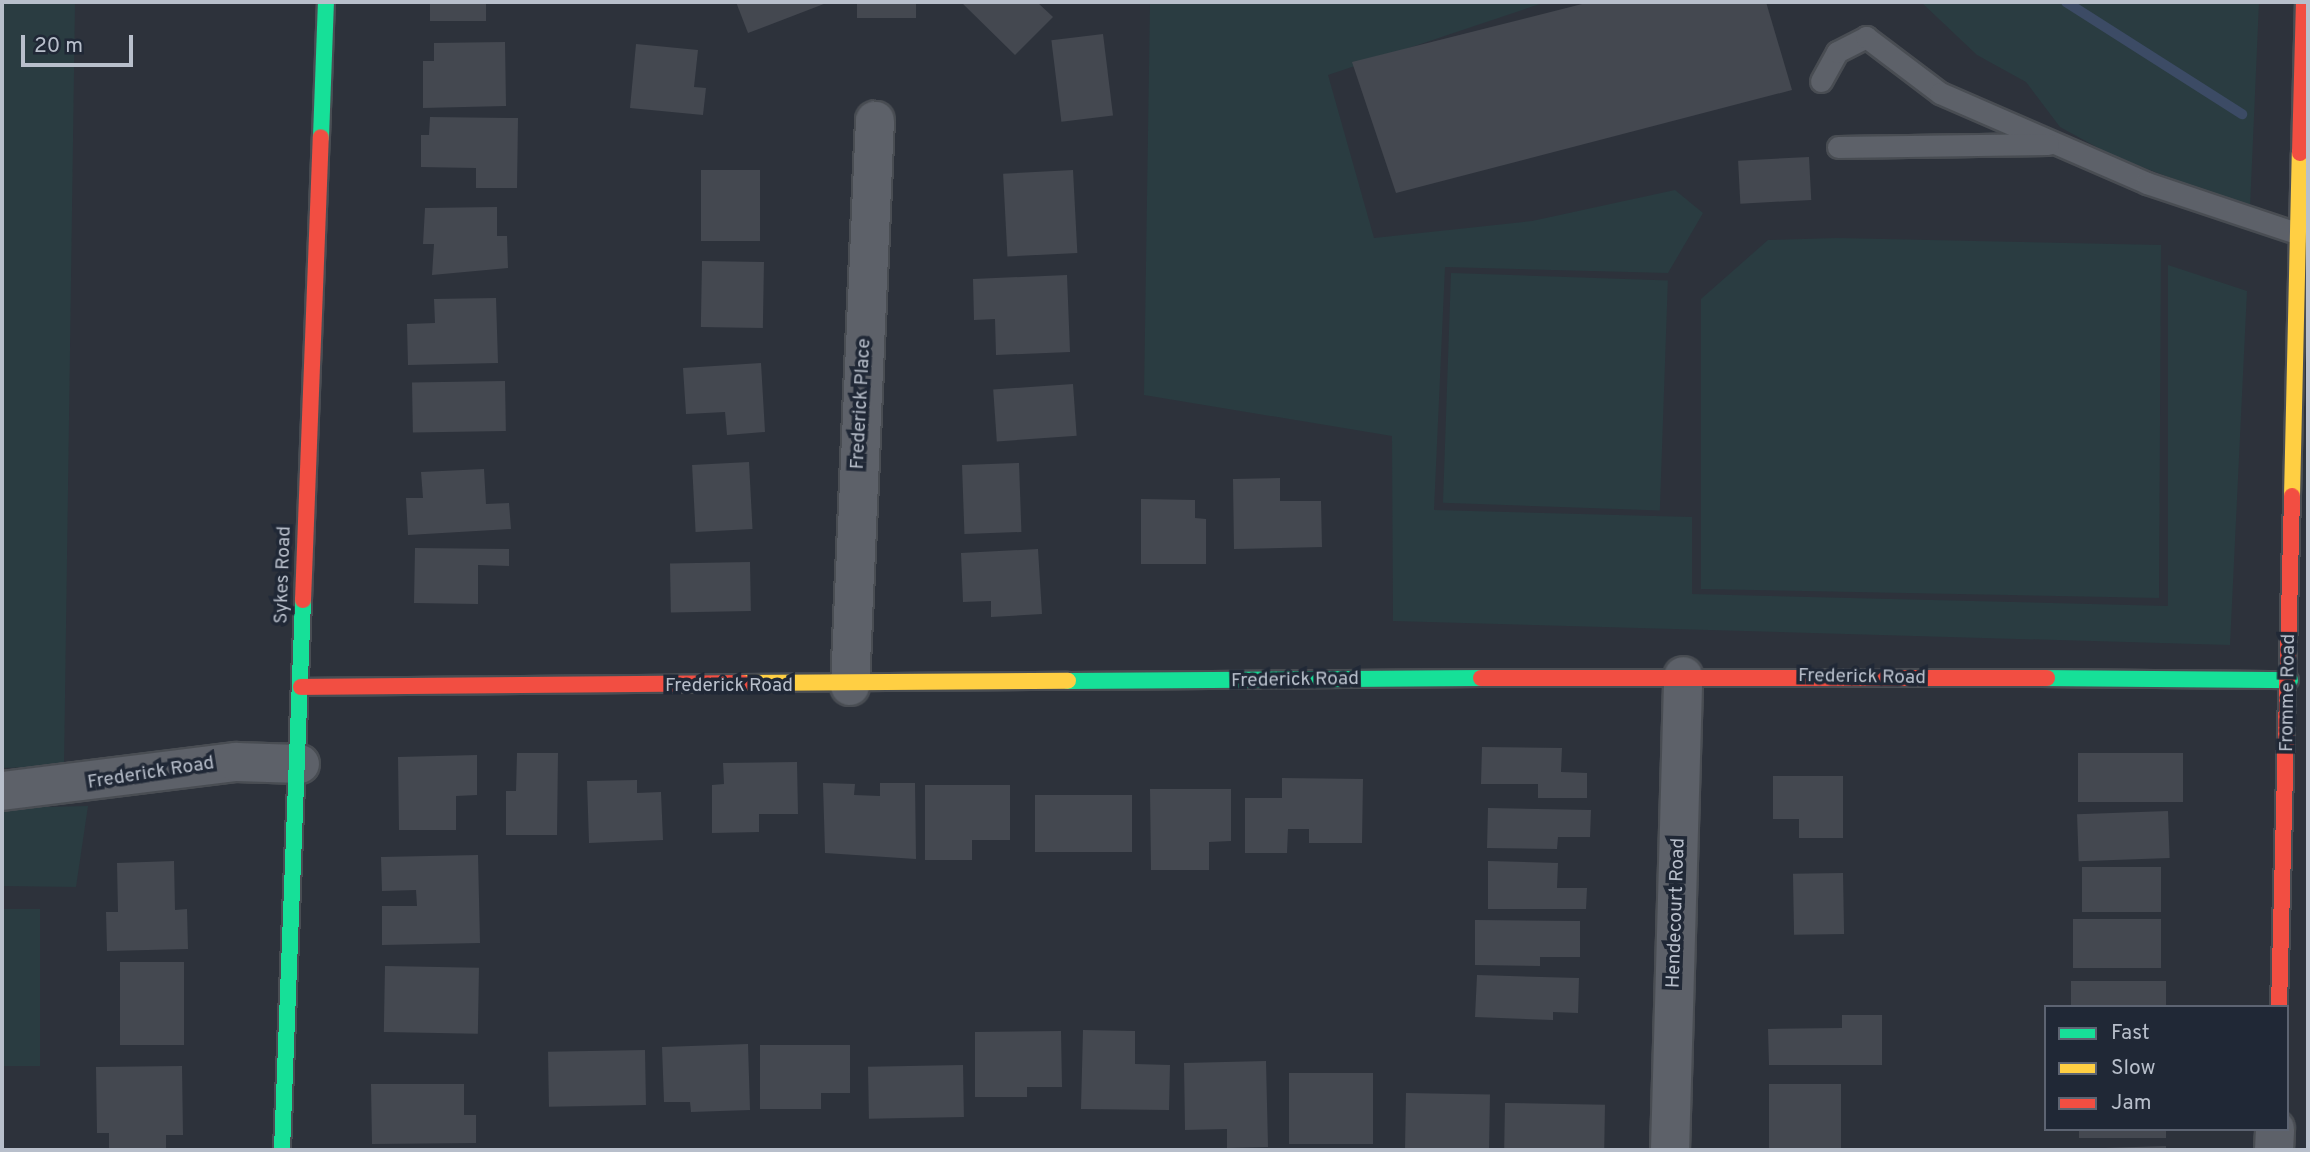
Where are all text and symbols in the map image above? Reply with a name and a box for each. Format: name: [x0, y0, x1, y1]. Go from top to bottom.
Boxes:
scale bar: [24, 21, 136, 65]
text: 20 m: [34, 33, 83, 60]
street label: Frederick Place: [847, 338, 877, 470]
street label: Sykes Road: [271, 526, 297, 624]
street label: Fromme Road: [2277, 634, 2301, 752]
street label: Frederick Road: [1798, 665, 1926, 691]
street label: Frederick Road: [1231, 668, 1359, 694]
street label: Frederick Road: [665, 676, 793, 698]
street label: Frederick Road: [86, 753, 216, 795]
street label: Hendecourt Road: [1663, 837, 1691, 989]
legend: [2044, 1005, 2289, 1131]
text: Fast: [2111, 1020, 2150, 1047]
text: Slow: [2111, 1055, 2156, 1082]
text: Jam: [2111, 1090, 2152, 1117]

